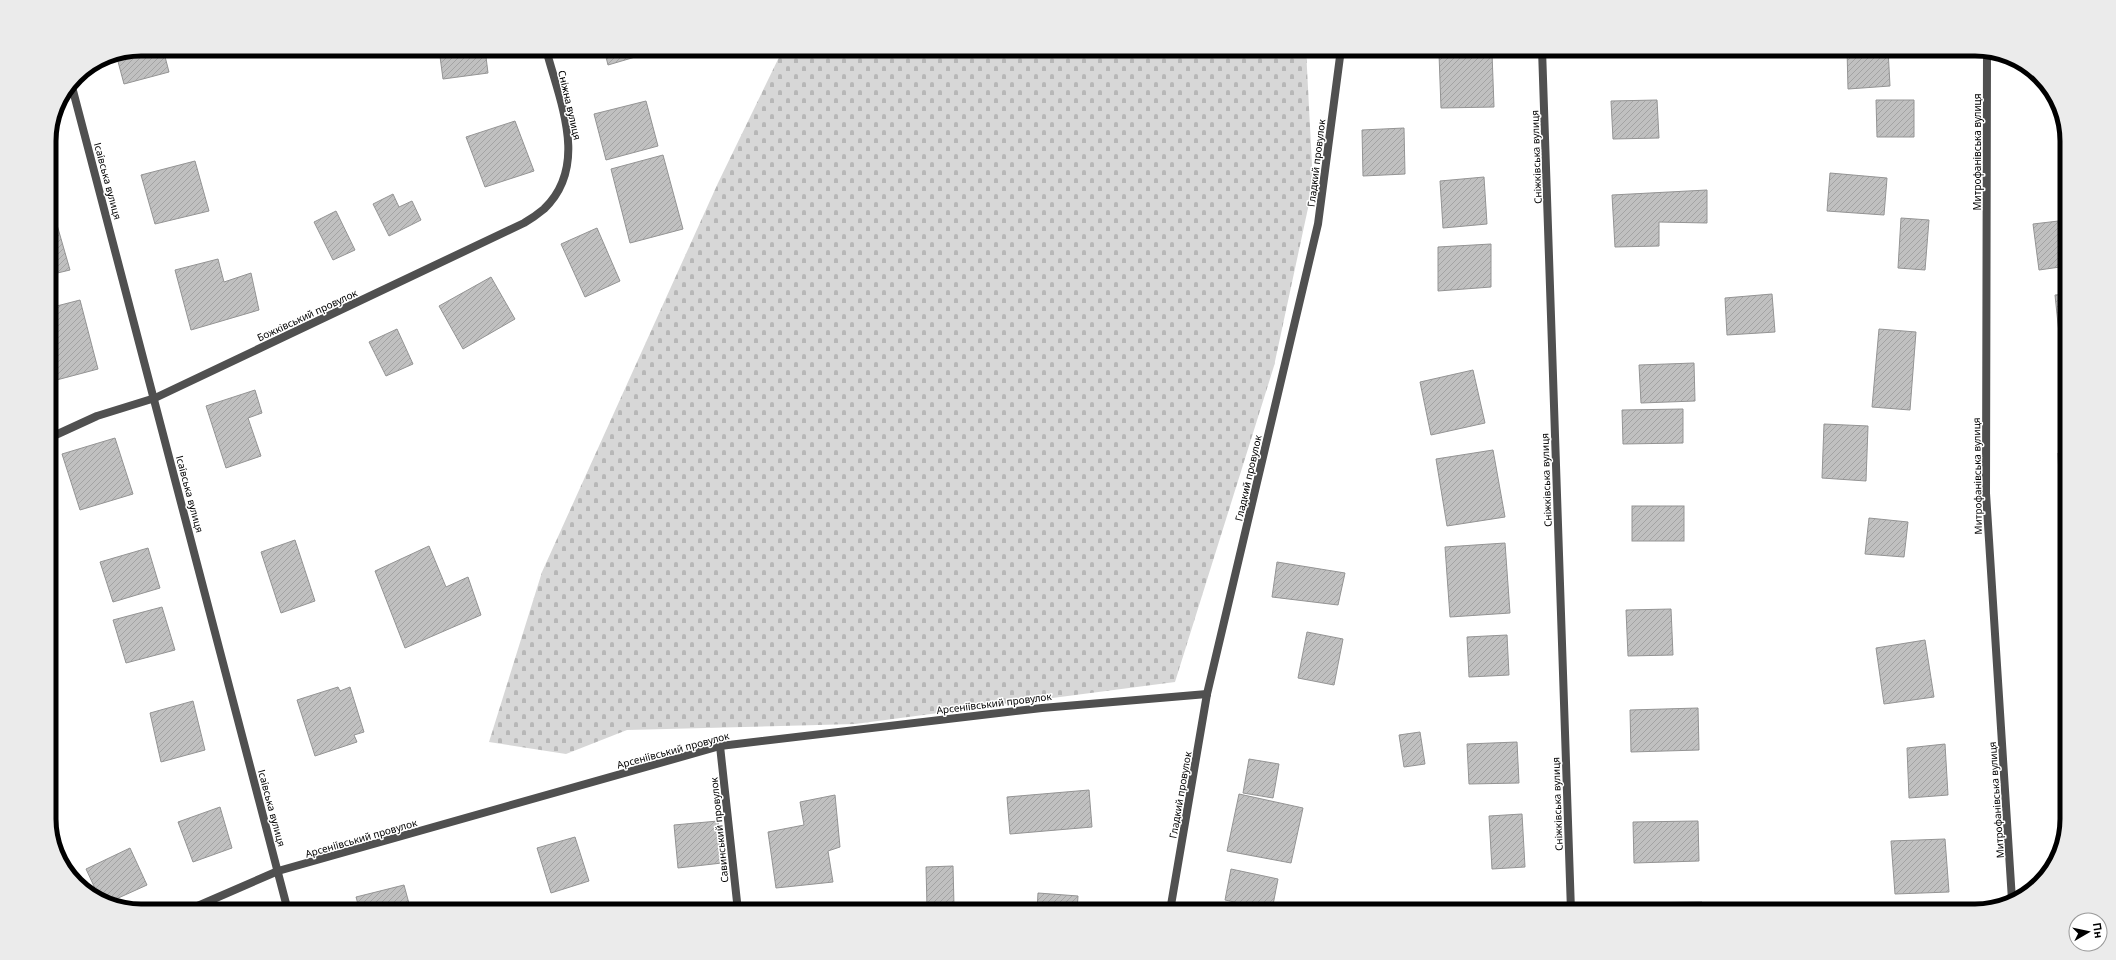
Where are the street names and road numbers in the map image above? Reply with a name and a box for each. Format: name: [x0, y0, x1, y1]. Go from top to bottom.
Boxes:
street label: Сніжна вулиця: [555, 69, 585, 141]
street label: Митрофанівська вулиця: [1970, 94, 1984, 211]
street label: Сніжківська вулиця: [1527, 110, 1545, 204]
street label: Гладкий провулок: [1304, 118, 1328, 208]
street label: Ісаївська вулиця: [91, 141, 125, 221]
street label: Божківський провулок: [255, 285, 360, 344]
street label: Митрофанівська вулиця: [1969, 417, 1985, 535]
street label: Гладкий провулок: [1231, 433, 1265, 522]
street label: Сніжківська вулиця: [1537, 433, 1555, 527]
street label: Ісаївська вулиця: [173, 454, 207, 534]
street label: Арсеніївський провулок: [936, 689, 1053, 717]
street label: Арсеніївський провулок: [615, 728, 731, 772]
street label: Митрофанівська вулиця: [1985, 741, 2007, 859]
street label: Гладкий провулок: [1165, 750, 1195, 840]
street label: Сніжківська вулиця: [1548, 757, 1566, 851]
street label: Ісаївська вулиця: [255, 768, 289, 848]
street label: Савинський провулок: [706, 776, 732, 883]
street label: Арсеніївський провулок: [303, 815, 419, 861]

